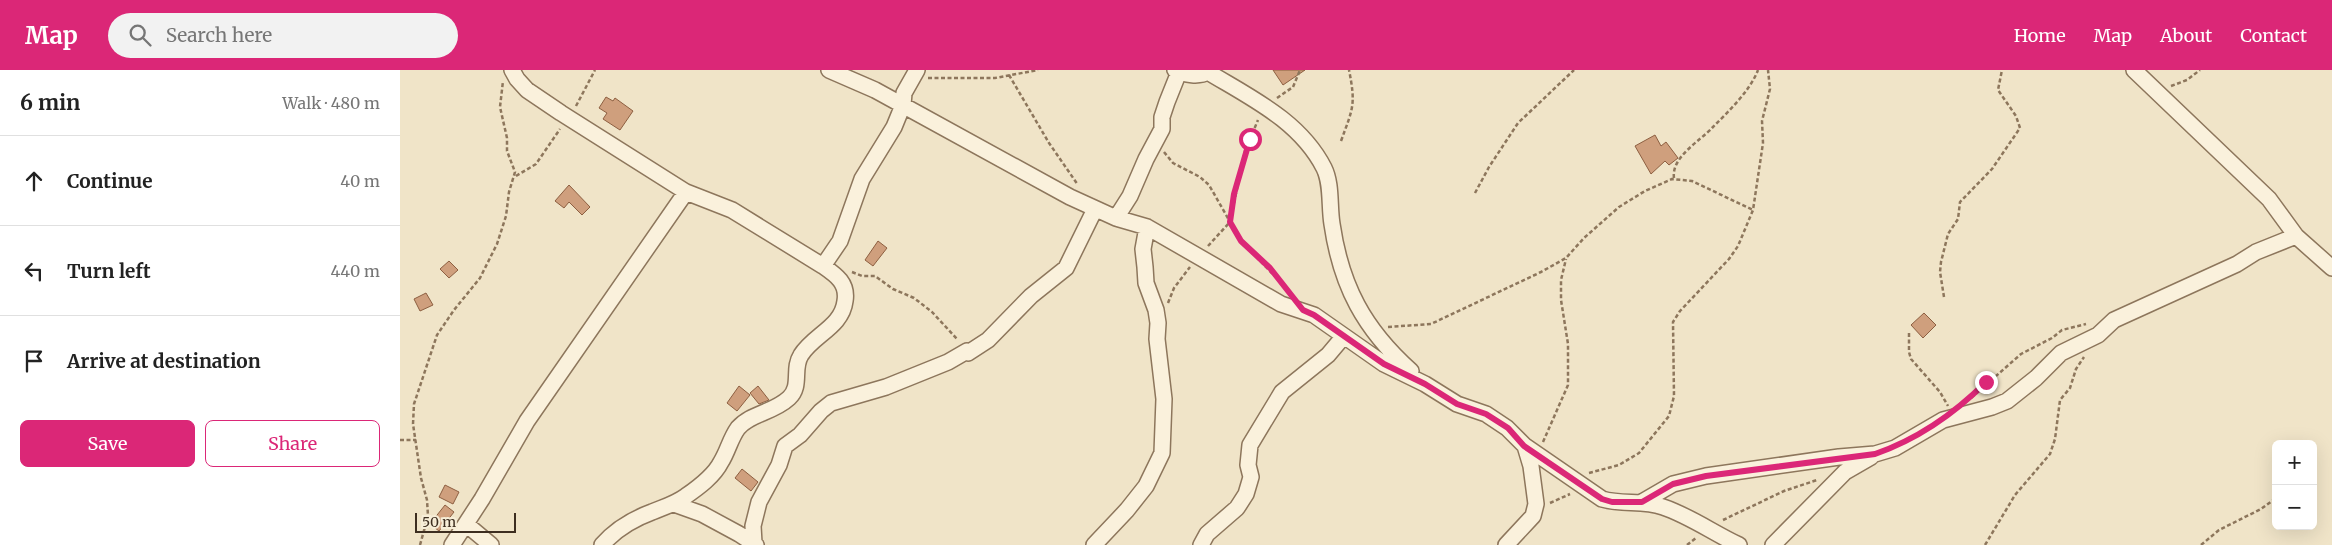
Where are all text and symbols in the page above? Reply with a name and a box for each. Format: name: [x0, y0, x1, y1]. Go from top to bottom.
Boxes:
search box: [108, 13, 458, 58]
text: Map: [25, 20, 78, 51]
icon: search: [126, 21, 154, 49]
text: Search here: [166, 23, 272, 47]
text: Home: [2014, 24, 2066, 47]
text: Map: [2094, 24, 2132, 47]
text: About: [2160, 24, 2212, 47]
text: Contact: [2240, 24, 2307, 47]
text: 6 min: [20, 89, 80, 116]
text: Walk · 480 m: [282, 93, 380, 113]
route start: [1239, 128, 1262, 151]
icon: ahead: [20, 167, 48, 195]
text: Continue: [67, 169, 153, 193]
text: 40 m: [340, 171, 380, 191]
icon: left: [20, 257, 48, 285]
text: Turn left: [67, 259, 151, 283]
text: 440 m: [330, 261, 380, 281]
icon: arrive: [20, 347, 48, 375]
text: Arrive at destination: [67, 349, 261, 373]
route end: [1975, 371, 1998, 394]
button: Save: [20, 420, 195, 467]
button: Share: [205, 420, 380, 467]
map controls: [2272, 440, 2317, 530]
button: +: [2272, 440, 2317, 485]
button: −: [2272, 485, 2317, 530]
scale bar: [415, 510, 516, 533]
text: 50 m: [422, 513, 456, 531]

